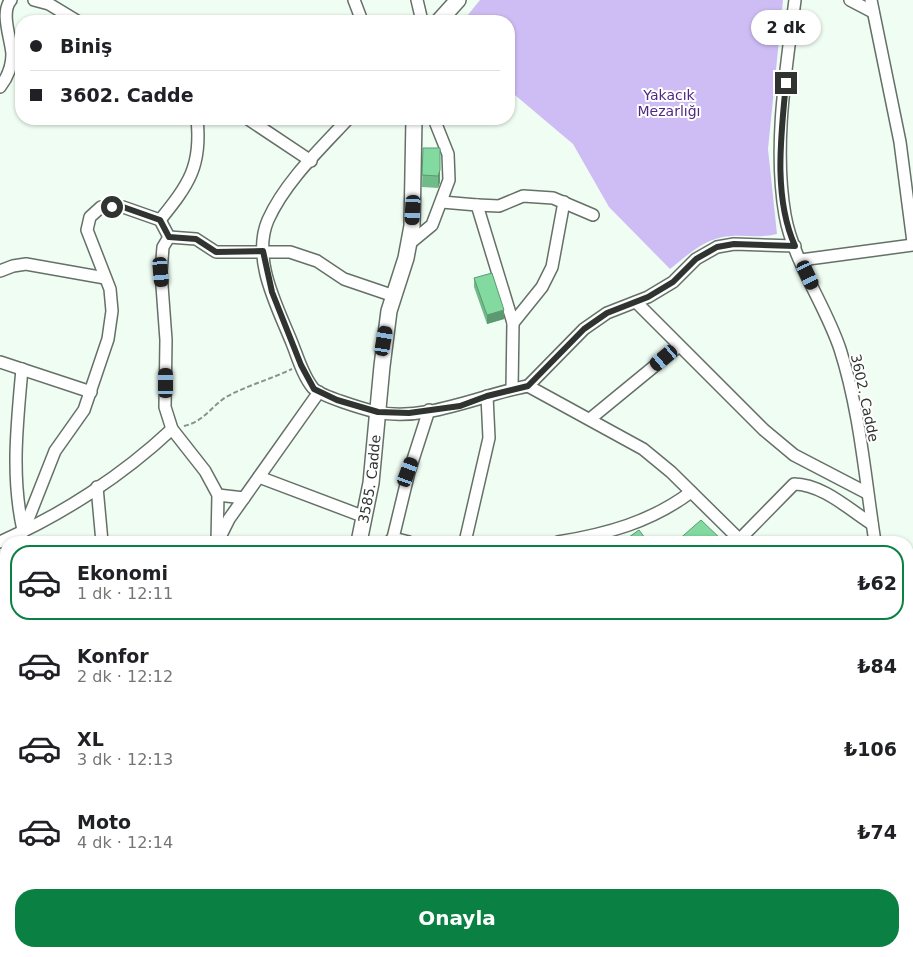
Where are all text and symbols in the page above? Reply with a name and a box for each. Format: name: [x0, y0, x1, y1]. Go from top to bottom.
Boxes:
callout: 2 dk: [751, 11, 821, 46]
text: 2 dk: [767, 18, 805, 37]
text: Biniş: [60, 35, 112, 57]
route end: [775, 72, 797, 94]
text: 3602. Cadde: [60, 84, 194, 106]
park label: Yakacık Mezarlığı: [638, 87, 700, 119]
car: [404, 195, 421, 225]
route start: [101, 196, 123, 218]
car: [152, 256, 169, 288]
car: [794, 258, 821, 292]
car: [374, 325, 393, 357]
car: [647, 343, 680, 373]
street label: 3602. Cadde: [848, 353, 882, 443]
car: [158, 368, 173, 398]
street label: 3585. Cadde: [355, 434, 384, 525]
car: [395, 455, 420, 489]
icon: car: [17, 560, 62, 605]
text: Ekonomi: [77, 562, 168, 584]
text: ₺62: [857, 572, 897, 594]
text: 1 dk · 12:11: [77, 584, 173, 603]
icon: car: [17, 643, 62, 688]
text: Konfor: [77, 645, 149, 667]
text: ₺84: [857, 655, 897, 677]
text: 2 dk · 12:12: [77, 667, 173, 686]
icon: car: [17, 726, 62, 771]
text: XL: [77, 728, 104, 750]
text: ₺106: [844, 738, 897, 760]
text: 3 dk · 12:13: [77, 750, 173, 769]
icon: car: [17, 809, 62, 854]
text: Moto: [77, 811, 131, 833]
text: ₺74: [857, 821, 897, 843]
text: 4 dk · 12:14: [77, 833, 173, 852]
button: Onayla: [15, 889, 899, 947]

